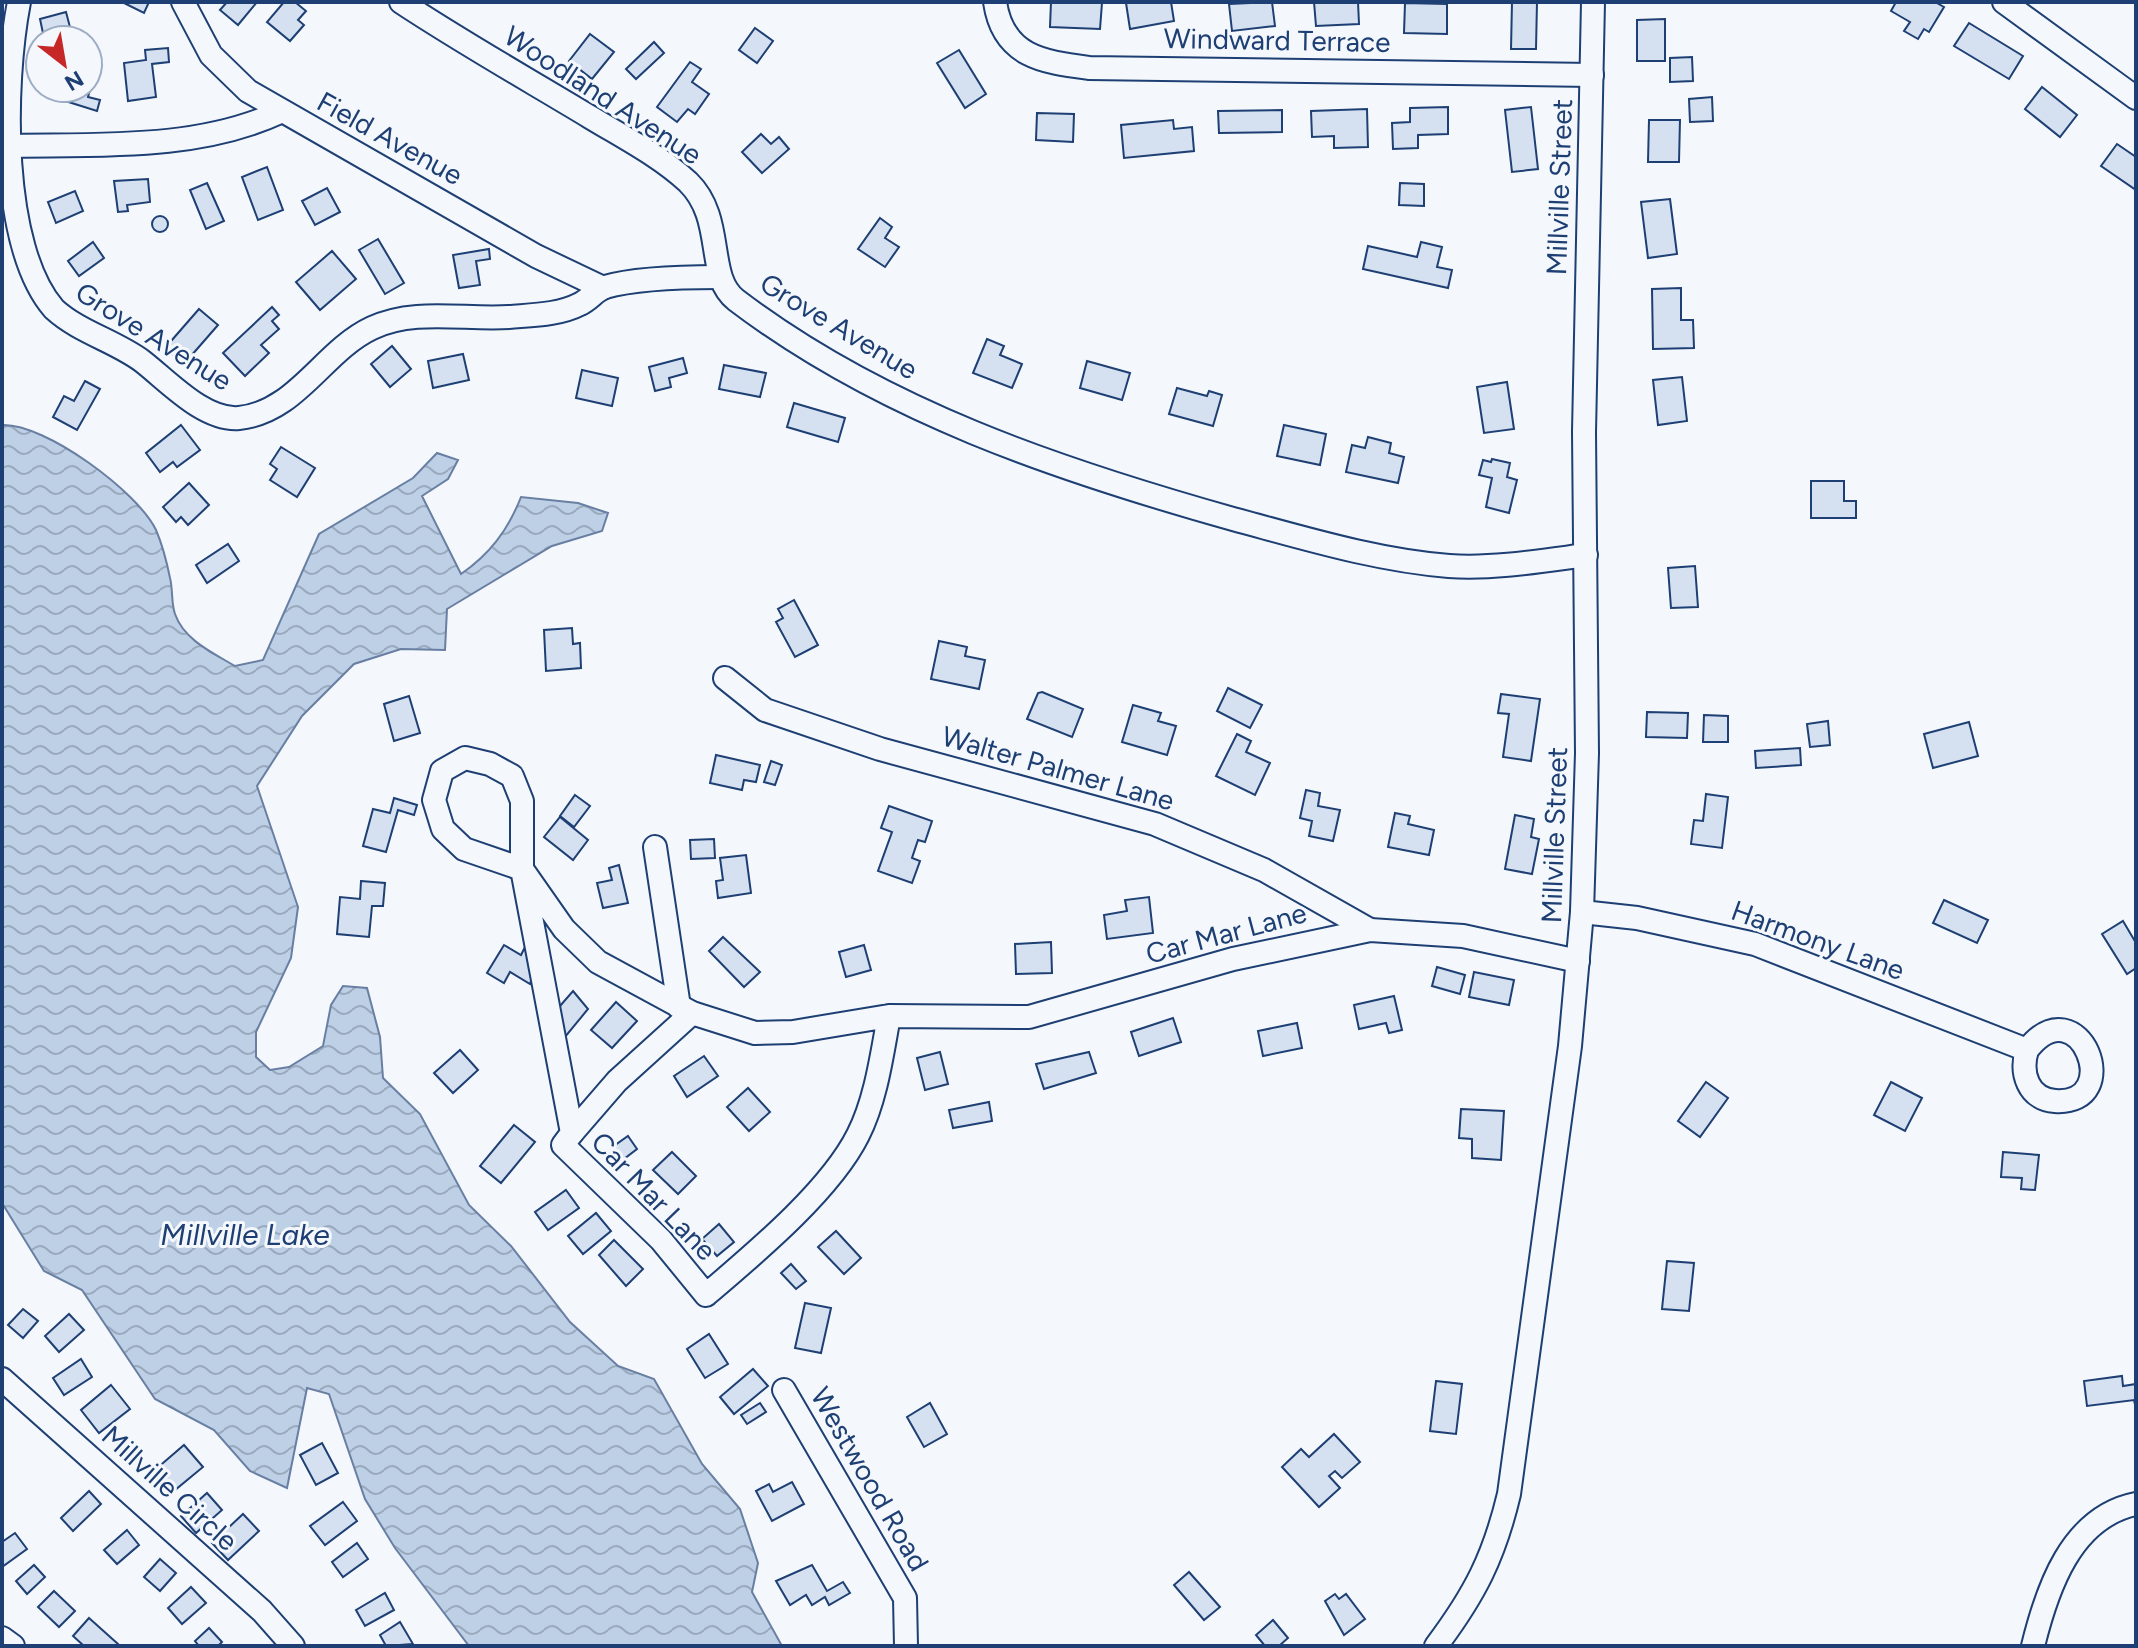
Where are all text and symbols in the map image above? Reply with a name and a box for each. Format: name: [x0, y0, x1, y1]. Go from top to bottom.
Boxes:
street label: Woodland Avenue: [498, 18, 708, 172]
street label: Windward Terrace: [1163, 21, 1391, 59]
north arrow: [24, 24, 104, 104]
text: N: [60, 65, 88, 97]
street label: Field Avenue: [311, 84, 469, 192]
street label: Millville Street: [1539, 98, 1579, 276]
street label: Grove Avenue: [754, 266, 924, 386]
street label: Grove Avenue: [70, 274, 238, 398]
street label: Walter Palmer Lane: [938, 719, 1178, 817]
street label: Millville Street: [1534, 746, 1574, 924]
street label: Harmony Lane: [1727, 893, 1909, 987]
street label: Car Mar Lane: [1142, 895, 1310, 971]
street label: Car Mar Lane: [584, 1125, 724, 1267]
water label: Millville Lake: [160, 1216, 330, 1253]
street label: Westwood Road: [804, 1381, 936, 1577]
street label: Millville Circle: [95, 1418, 245, 1558]

